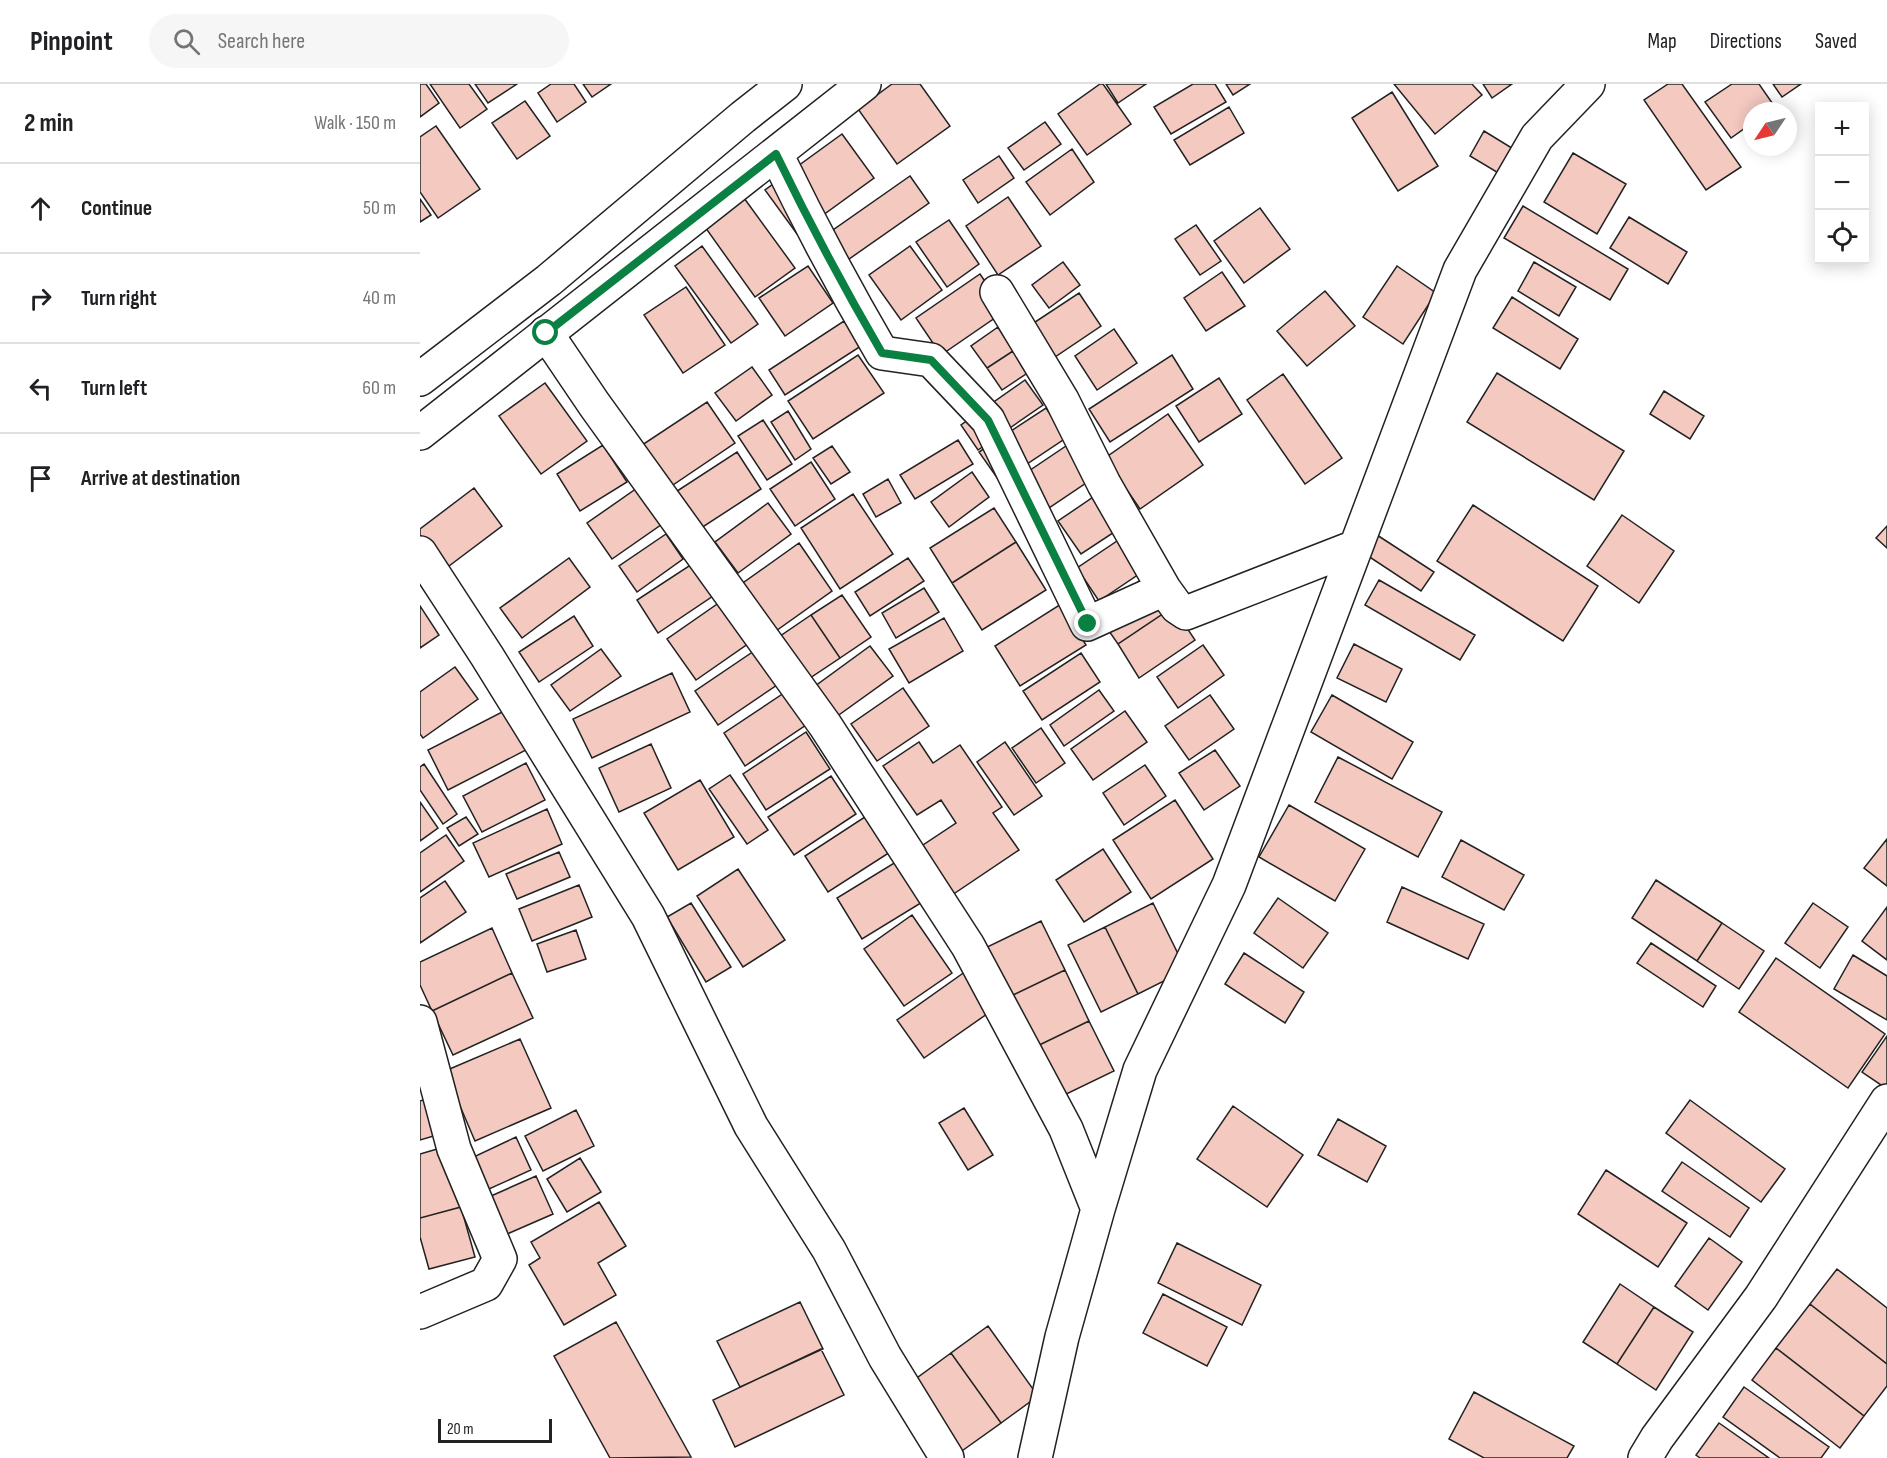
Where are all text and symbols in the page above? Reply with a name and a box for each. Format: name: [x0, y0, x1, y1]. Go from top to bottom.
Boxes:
search box: [149, 14, 569, 68]
text: Pinpoint: [30, 25, 113, 58]
icon: search: [170, 25, 203, 58]
text: Search here: [218, 28, 305, 55]
text: Map: [1647, 29, 1677, 54]
text: Directions: [1710, 29, 1782, 54]
text: Saved: [1815, 29, 1857, 54]
north arrow: [1743, 102, 1797, 156]
map controls: [1815, 102, 1869, 264]
button: +: [1815, 102, 1869, 156]
text: 2 min: [24, 108, 74, 139]
text: Walk · 150 m: [314, 111, 396, 135]
button: −: [1815, 156, 1869, 210]
icon: ahead: [24, 192, 57, 225]
text: Continue: [81, 195, 152, 222]
text: 50 m: [363, 196, 396, 220]
button: locate: [1815, 210, 1869, 264]
icon: right: [24, 282, 57, 315]
text: Turn right: [81, 285, 157, 312]
text: 40 m: [363, 286, 396, 310]
route start: [532, 319, 558, 345]
icon: left: [24, 372, 57, 405]
text: Turn left: [81, 375, 147, 402]
text: 60 m: [362, 376, 396, 400]
icon: arrive: [24, 462, 57, 495]
text: Arrive at destination: [81, 465, 240, 492]
route end: [1074, 610, 1100, 636]
scale bar: [438, 1416, 552, 1444]
text: 20 m: [447, 1420, 474, 1439]

